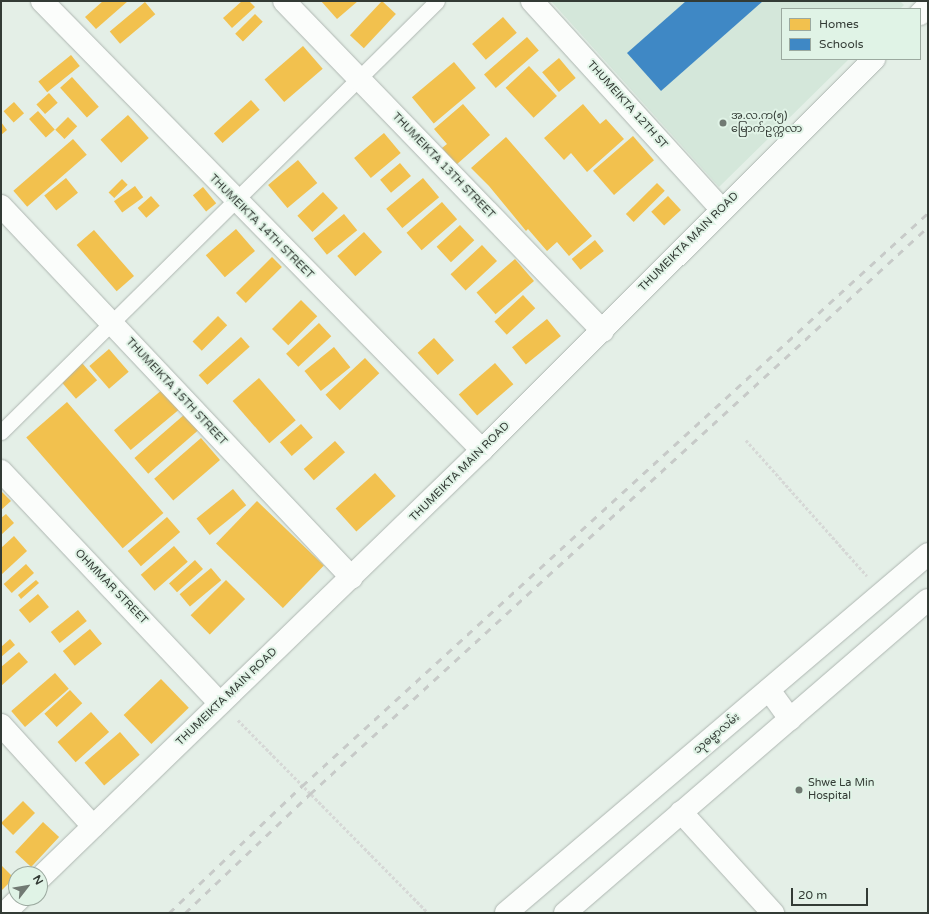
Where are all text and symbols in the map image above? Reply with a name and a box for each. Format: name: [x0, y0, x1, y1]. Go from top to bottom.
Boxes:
legend: [781, 8, 921, 60]
text: Homes: [819, 17, 859, 31]
text: Schools: [819, 37, 863, 51]
street label: THUMEIKTA 12TH ST: [584, 58, 670, 152]
street label: THUMEIKTA 13TH STREET: [389, 110, 497, 222]
place label: အ.လ.က(၅) မြောက်ဥက္ကလာ: [731, 110, 802, 136]
marker: အ.လ.က(၅) မြောက်ဥက္ကလာ: [718, 118, 728, 128]
street label: THUMEIKTA 14TH STREET: [206, 172, 316, 282]
street label: THUMEIKTA MAIN ROAD: [636, 189, 742, 295]
street label: THUMEIKTA 15TH STREET: [123, 336, 229, 448]
street label: THUMEIKTA MAIN ROAD: [407, 419, 513, 525]
street label: OHMMAR STREET: [72, 547, 150, 627]
street label: THUMEIKTA MAIN ROAD: [174, 645, 280, 749]
street label: သုဓမ္မာလမ်း: [691, 711, 743, 757]
place label: Shwe La Min Hospital: [808, 777, 874, 803]
marker: Shwe La Min Hospital: [793, 784, 805, 796]
north arrow: [8, 866, 48, 906]
text: N: [30, 873, 46, 887]
scale bar: [793, 880, 870, 906]
text: 20 m: [798, 888, 827, 902]

